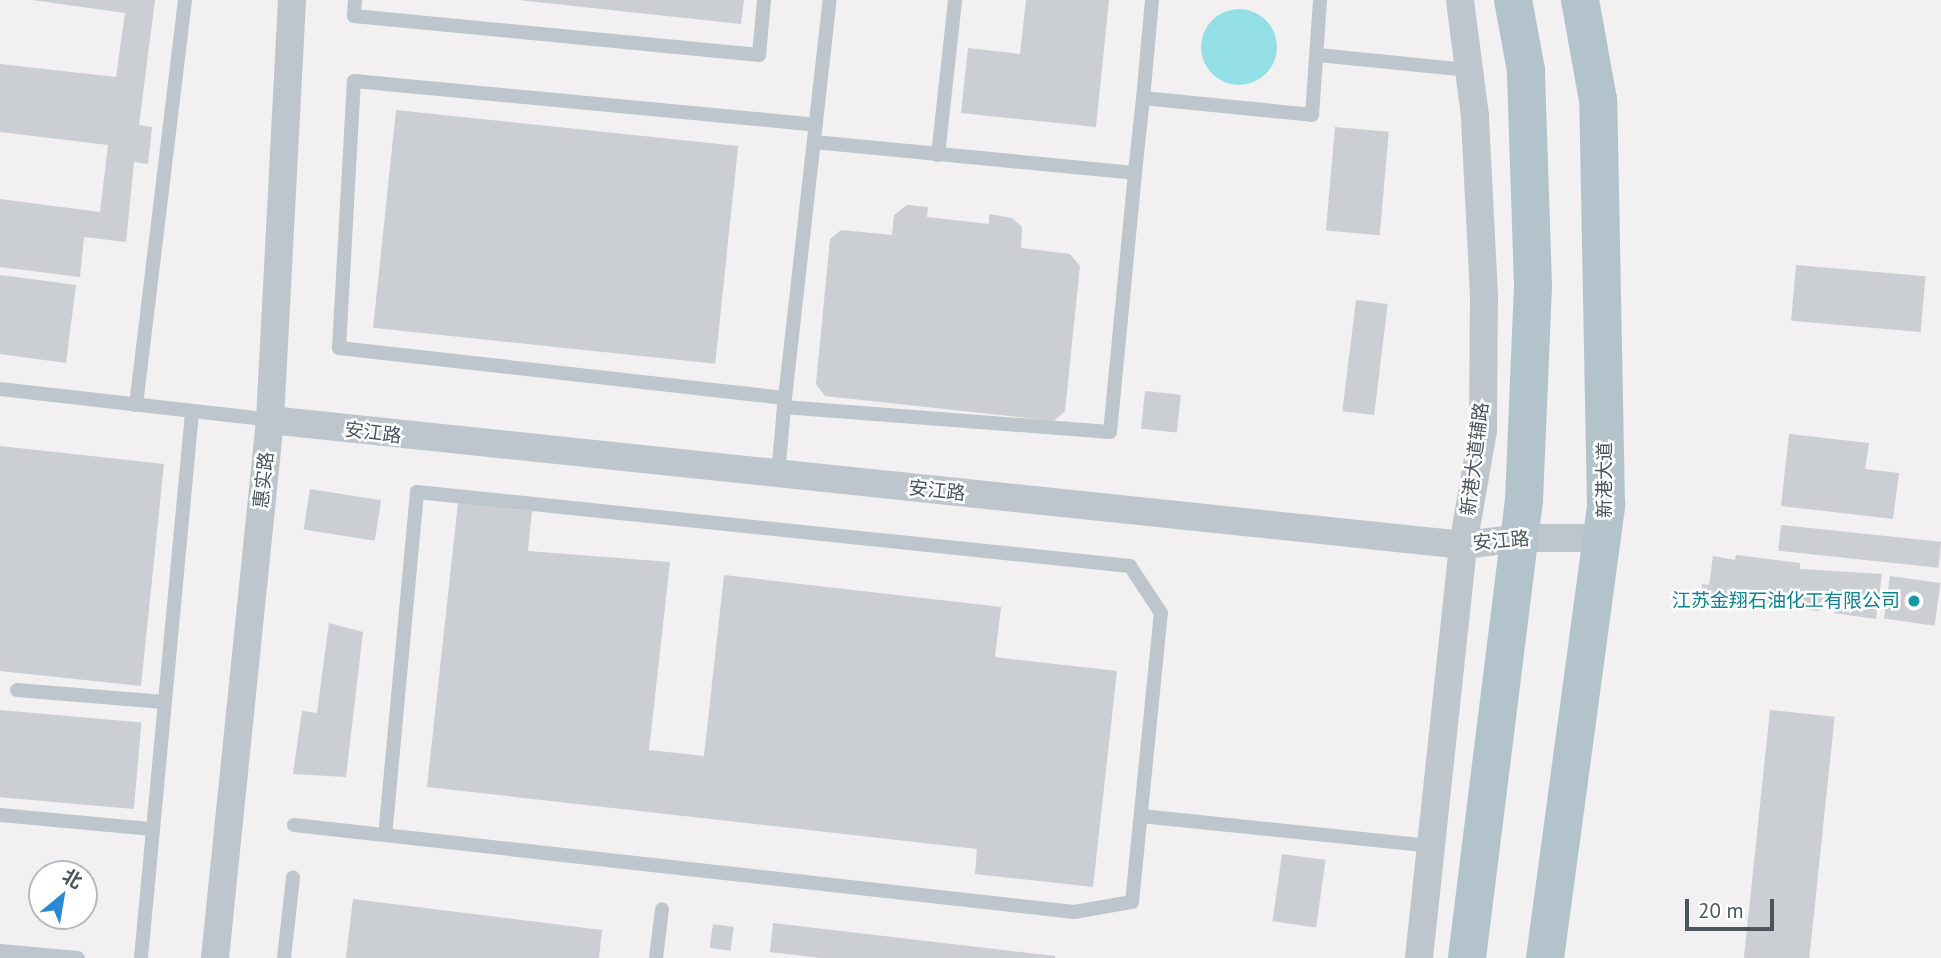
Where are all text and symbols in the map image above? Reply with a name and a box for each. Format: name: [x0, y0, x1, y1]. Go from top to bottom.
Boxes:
street label: 新港大道辅路: [1457, 401, 1493, 517]
street label: 安江路: [343, 418, 403, 448]
street label: 新港大道: [1594, 442, 1616, 518]
street label: 惠实路: [250, 450, 278, 510]
street label: 安江路: [907, 477, 967, 505]
street label: 安江路: [1472, 527, 1530, 555]
place label: 江苏金翔石油化工有限公司: [1672, 590, 1900, 612]
marker: 江苏金翔石油化工有限公司: [1906, 593, 1922, 609]
north arrow: [28, 860, 98, 930]
text: 北: [58, 863, 87, 894]
scale bar: [1689, 884, 1778, 928]
text: 20 m: [1698, 897, 1744, 924]

